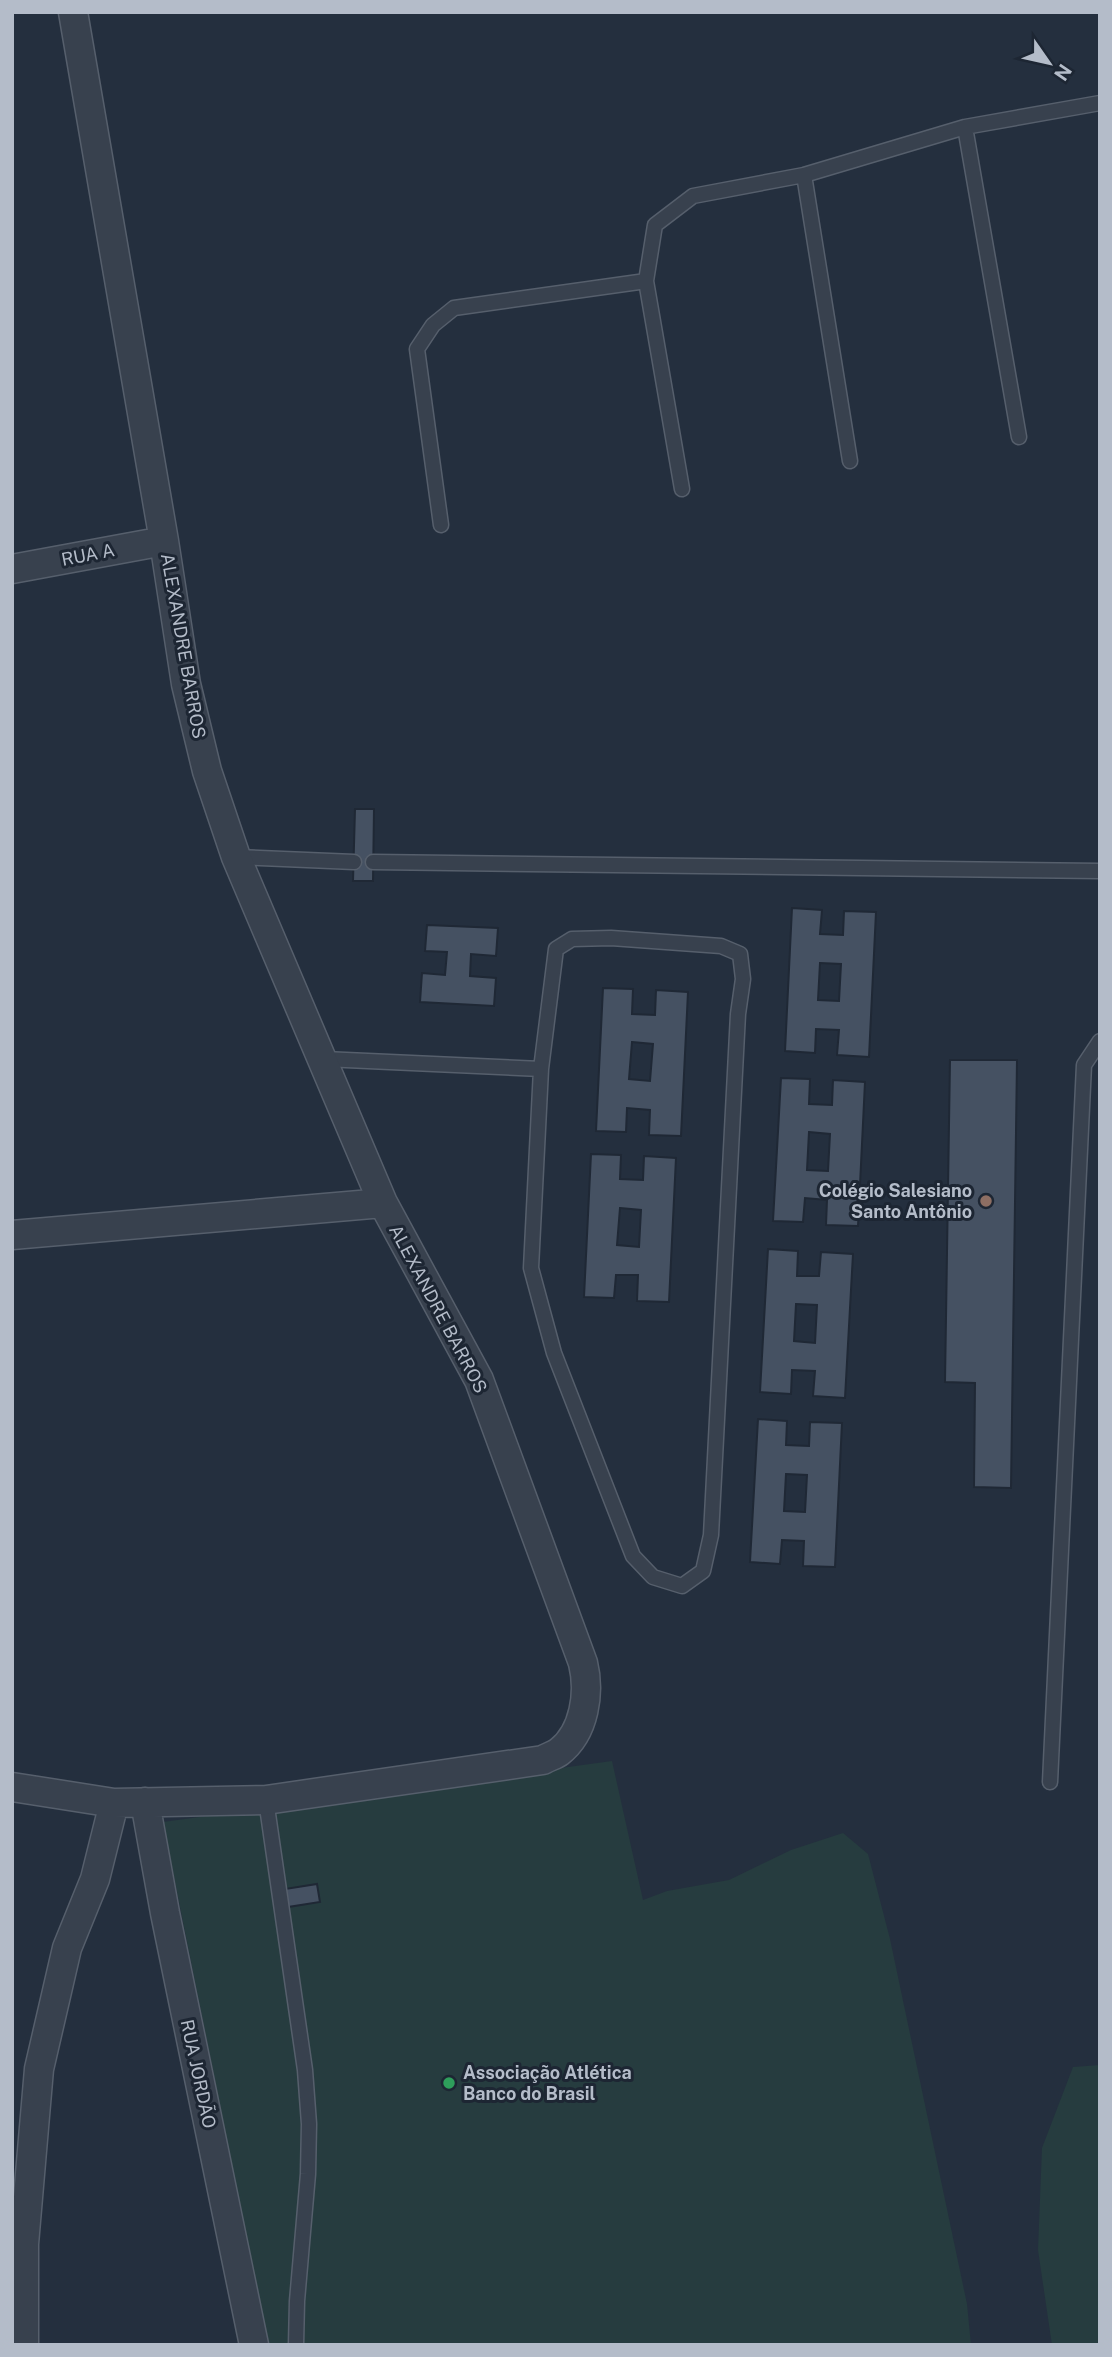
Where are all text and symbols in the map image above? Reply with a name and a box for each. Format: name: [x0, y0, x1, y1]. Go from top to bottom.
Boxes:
north arrow: [1014, 28, 1084, 98]
text: N: [1050, 60, 1076, 85]
street label: RUA A: [60, 539, 117, 570]
street label: ALEXANDRE BARROS: [157, 552, 210, 740]
place label: Colégio Salesiano Santo Antônio: [819, 1180, 972, 1222]
marker: Colégio Salesiano Santo Antônio: [978, 1193, 994, 1209]
street label: ALEXANDRE BARROS: [385, 1221, 492, 1397]
street label: RUA JORDÃO: [177, 2017, 221, 2130]
place label: Associação Atlética Banco do Brasil: [463, 2062, 632, 2104]
marker: Associação Atlética Banco do Brasil: [441, 2075, 457, 2091]

